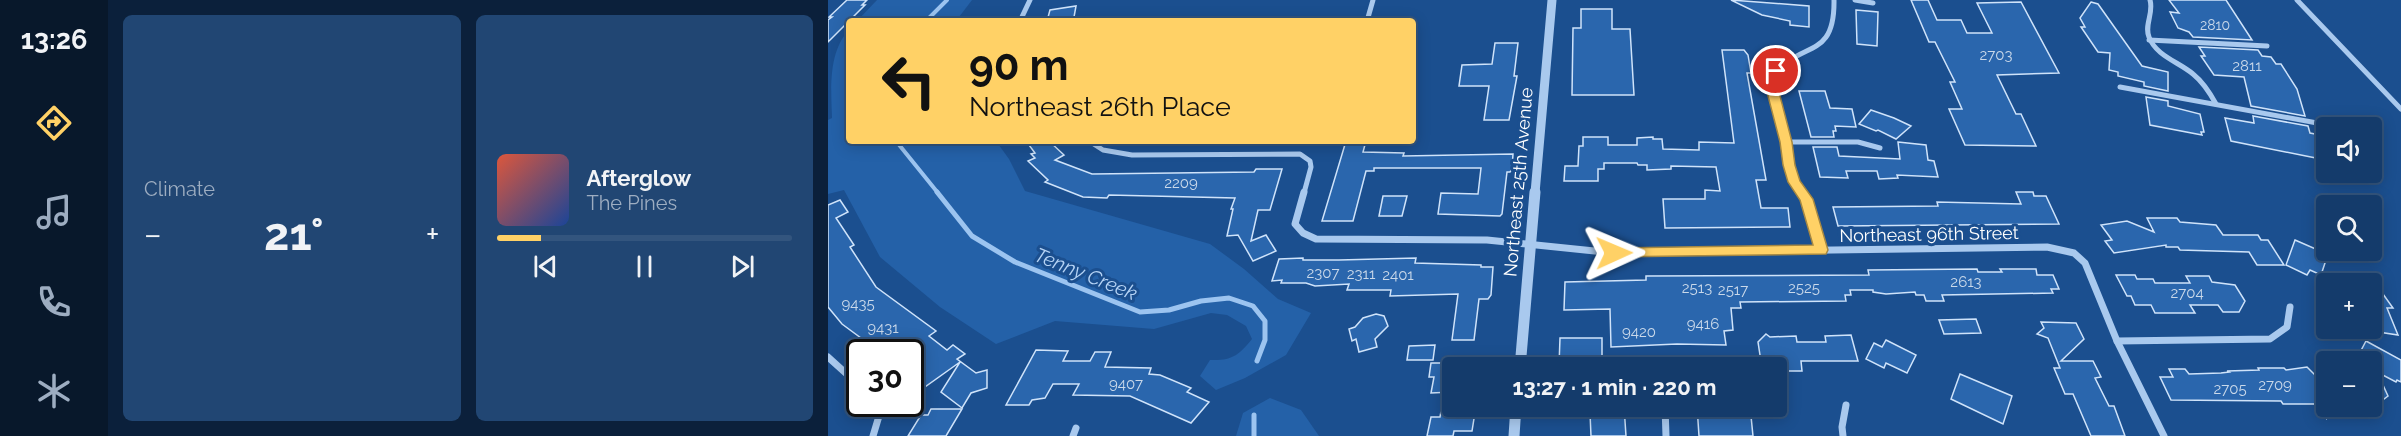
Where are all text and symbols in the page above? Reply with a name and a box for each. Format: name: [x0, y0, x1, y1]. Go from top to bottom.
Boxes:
house number: 2810: [2200, 17, 2230, 33]
text: 13:26: [21, 24, 87, 55]
text: 90 m: [969, 41, 1069, 90]
icon: left: [870, 42, 948, 120]
pin: [1750, 45, 1801, 96]
house number: 2703: [1980, 46, 2012, 64]
icon: arrive: [1759, 54, 1792, 87]
house number: 2811: [2232, 57, 2262, 75]
street label: Northeast 25th Avenue: [1499, 86, 1537, 278]
text: Northeast 26th Place: [969, 91, 1231, 122]
icon: directions: [33, 102, 75, 144]
map controls: [2316, 117, 2382, 417]
button: sound: [2316, 117, 2382, 183]
text: Afterglow: [587, 165, 691, 191]
house number: 2209: [1164, 174, 1198, 192]
text: Climate: [144, 177, 215, 201]
icon: music: [33, 191, 75, 233]
text: The Pines: [587, 191, 677, 215]
button: search: [2316, 195, 2382, 261]
text: 21°: [264, 208, 324, 261]
text: −: [144, 215, 162, 254]
text: +: [426, 215, 440, 254]
position arrow: [1582, 221, 1646, 285]
street label: Northeast 96th Street: [1839, 222, 2019, 246]
water label: Tenny Creek: [1031, 243, 1141, 306]
icon: previous: [529, 250, 562, 283]
icon: pause: [628, 250, 661, 283]
icon: next: [726, 250, 759, 283]
house number: 2307: [1307, 264, 1339, 282]
house number: 2311: [1347, 265, 1376, 283]
house number: 2401: [1382, 266, 1414, 284]
house number: 2613: [1950, 273, 1982, 291]
button: +: [2316, 273, 2382, 339]
house number: 2513: [1682, 279, 1712, 297]
house number: 2525: [1788, 279, 1820, 297]
icon: phone: [33, 281, 75, 323]
house number: 2517: [1718, 281, 1748, 299]
house number: 2704: [2170, 284, 2204, 302]
house number: 9435: [841, 295, 875, 313]
house number: 9416: [1687, 315, 1719, 333]
house number: 9431: [867, 319, 899, 337]
house number: 9420: [1622, 323, 1656, 341]
speed limit sign: 30: [846, 339, 924, 417]
button: −: [2316, 351, 2382, 417]
icon: climate: [33, 370, 75, 412]
text: 13:27 · 1 min · 220 m: [1513, 374, 1716, 400]
house number: 9407: [1109, 375, 1143, 393]
house number: 2709: [2258, 376, 2292, 394]
house number: 2705: [2213, 380, 2247, 398]

